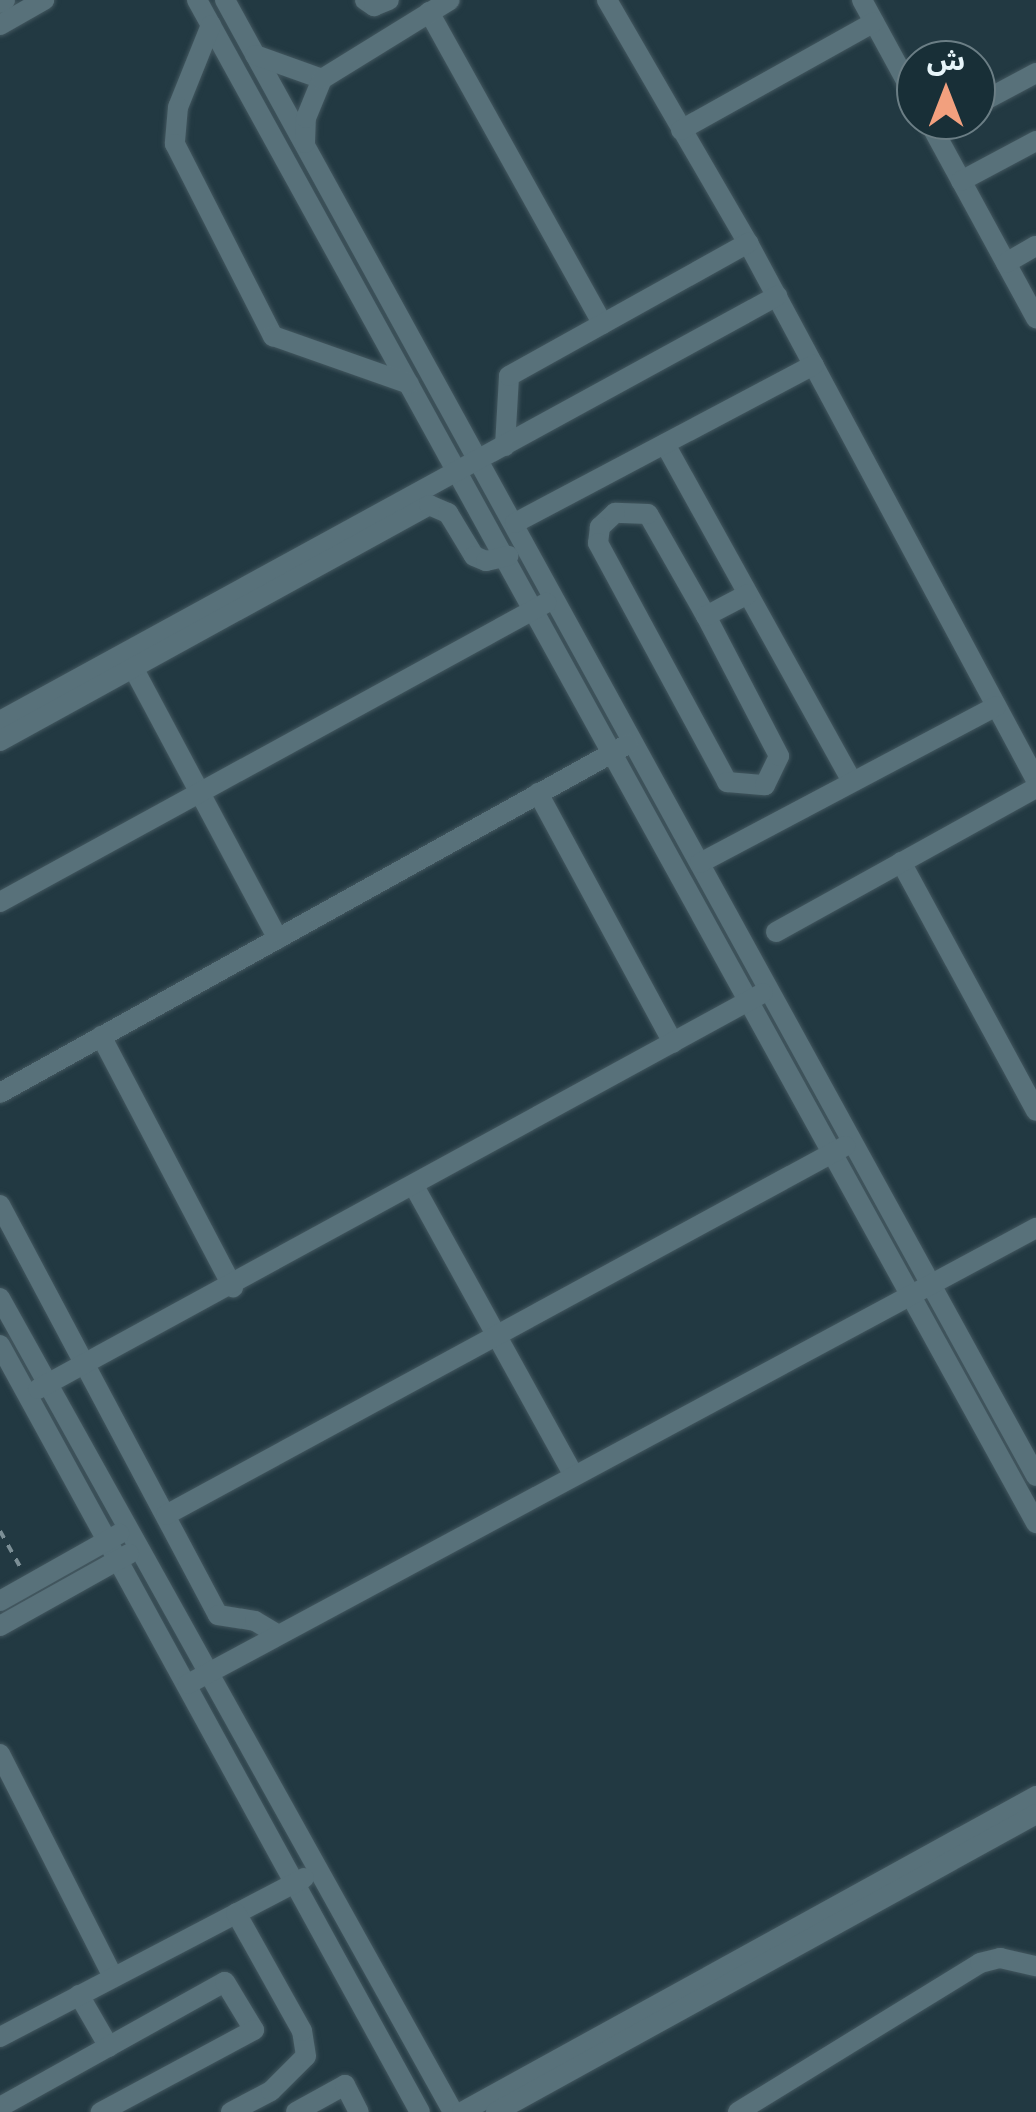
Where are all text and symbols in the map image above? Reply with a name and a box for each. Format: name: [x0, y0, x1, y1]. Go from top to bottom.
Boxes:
text: ش: [927, 32, 965, 91]
north arrow: [896, 40, 996, 140]

